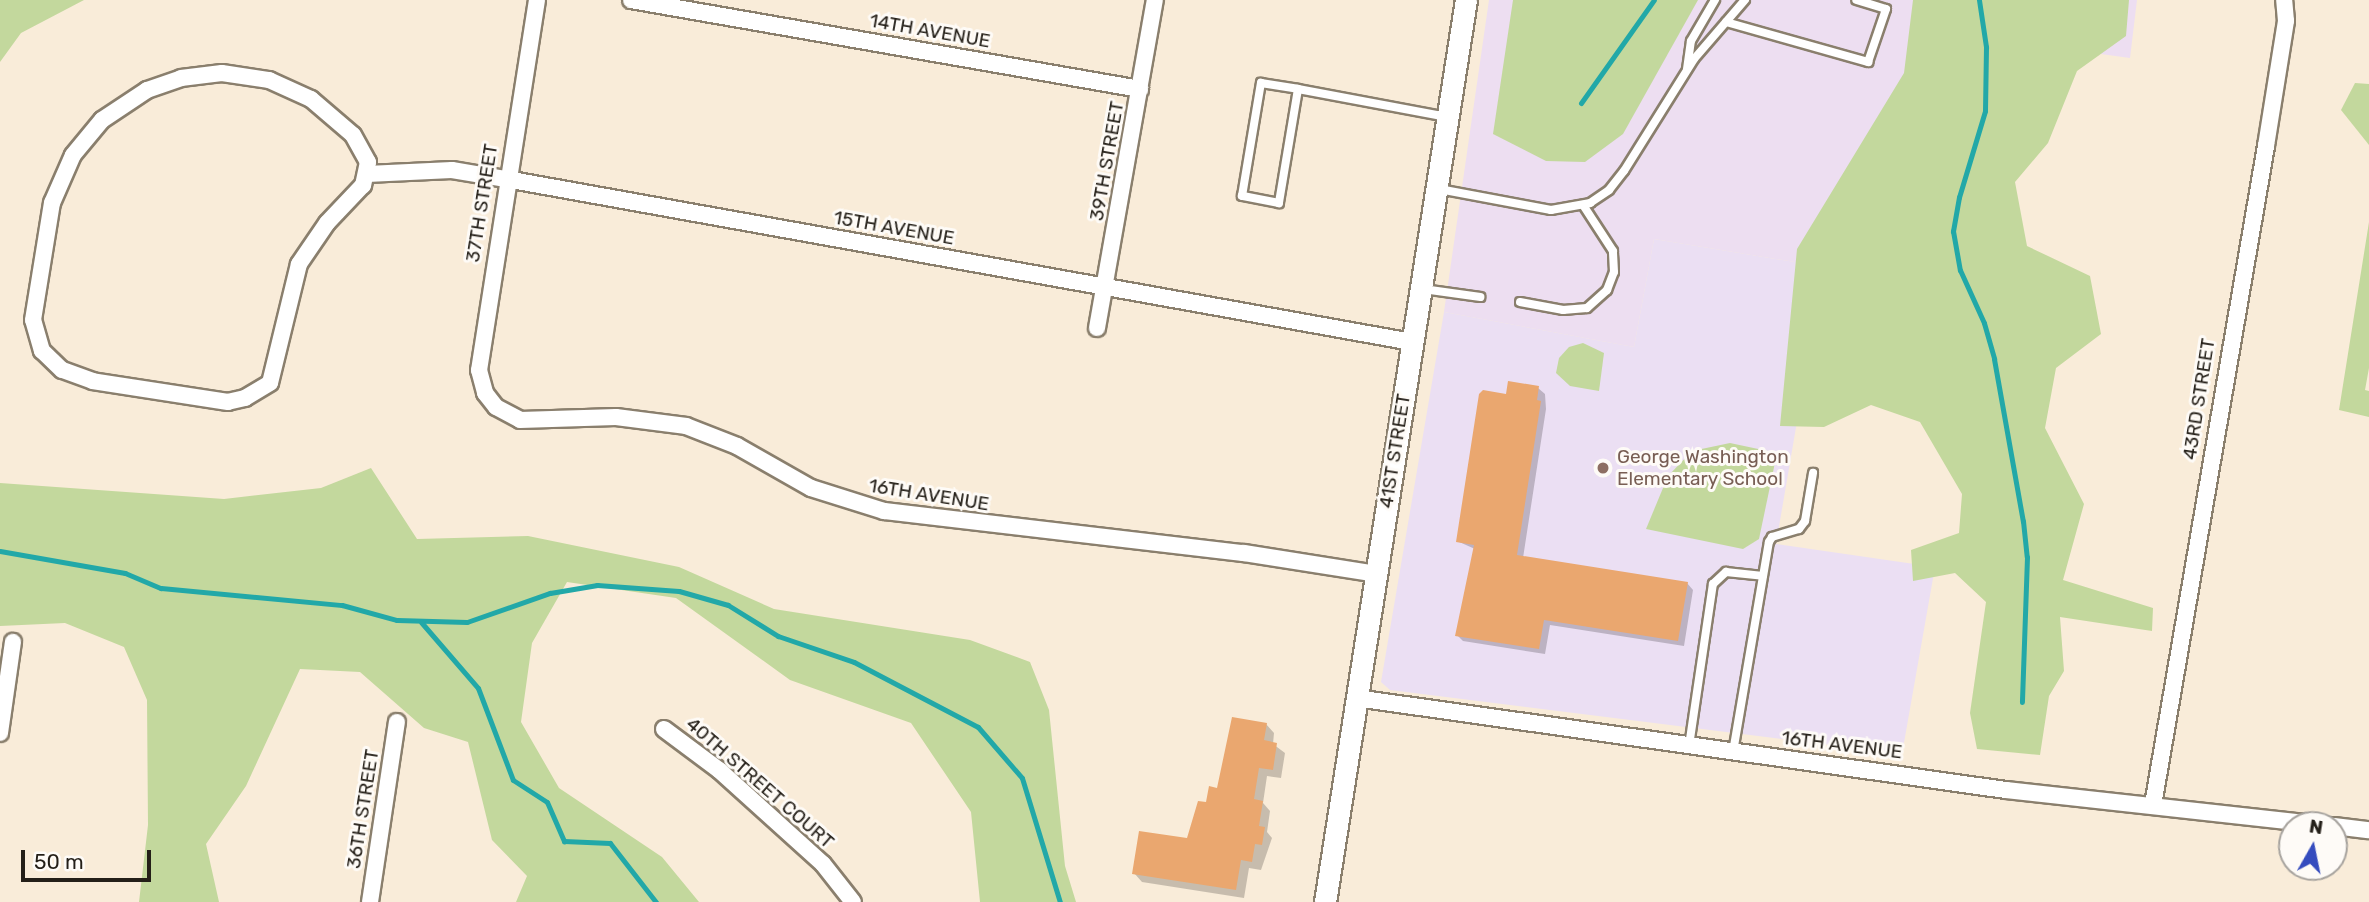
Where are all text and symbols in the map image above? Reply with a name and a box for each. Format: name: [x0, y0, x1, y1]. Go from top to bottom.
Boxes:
street label: 14TH AVENUE: [868, 9, 992, 53]
street label: 39TH STREET: [1085, 99, 1129, 223]
street label: 37TH STREET: [461, 142, 503, 264]
street label: 15TH AVENUE: [832, 206, 956, 250]
street label: 43RD STREET: [2178, 337, 2220, 461]
street label: 41ST STREET: [1375, 392, 1415, 510]
place label: George Washington Elementary School: [1617, 446, 1789, 490]
marker: George Washington Elementary School: [1595, 460, 1611, 476]
street label: 16TH AVENUE: [867, 474, 991, 516]
street label: 40TH STREET COURT: [681, 712, 839, 854]
street label: 16TH AVENUE: [1780, 726, 1904, 764]
street label: 36TH STREET: [342, 748, 384, 870]
north arrow: [2278, 811, 2348, 881]
text: N: [2307, 814, 2325, 839]
scale bar: [24, 836, 154, 880]
text: 50 m: [34, 849, 84, 874]

